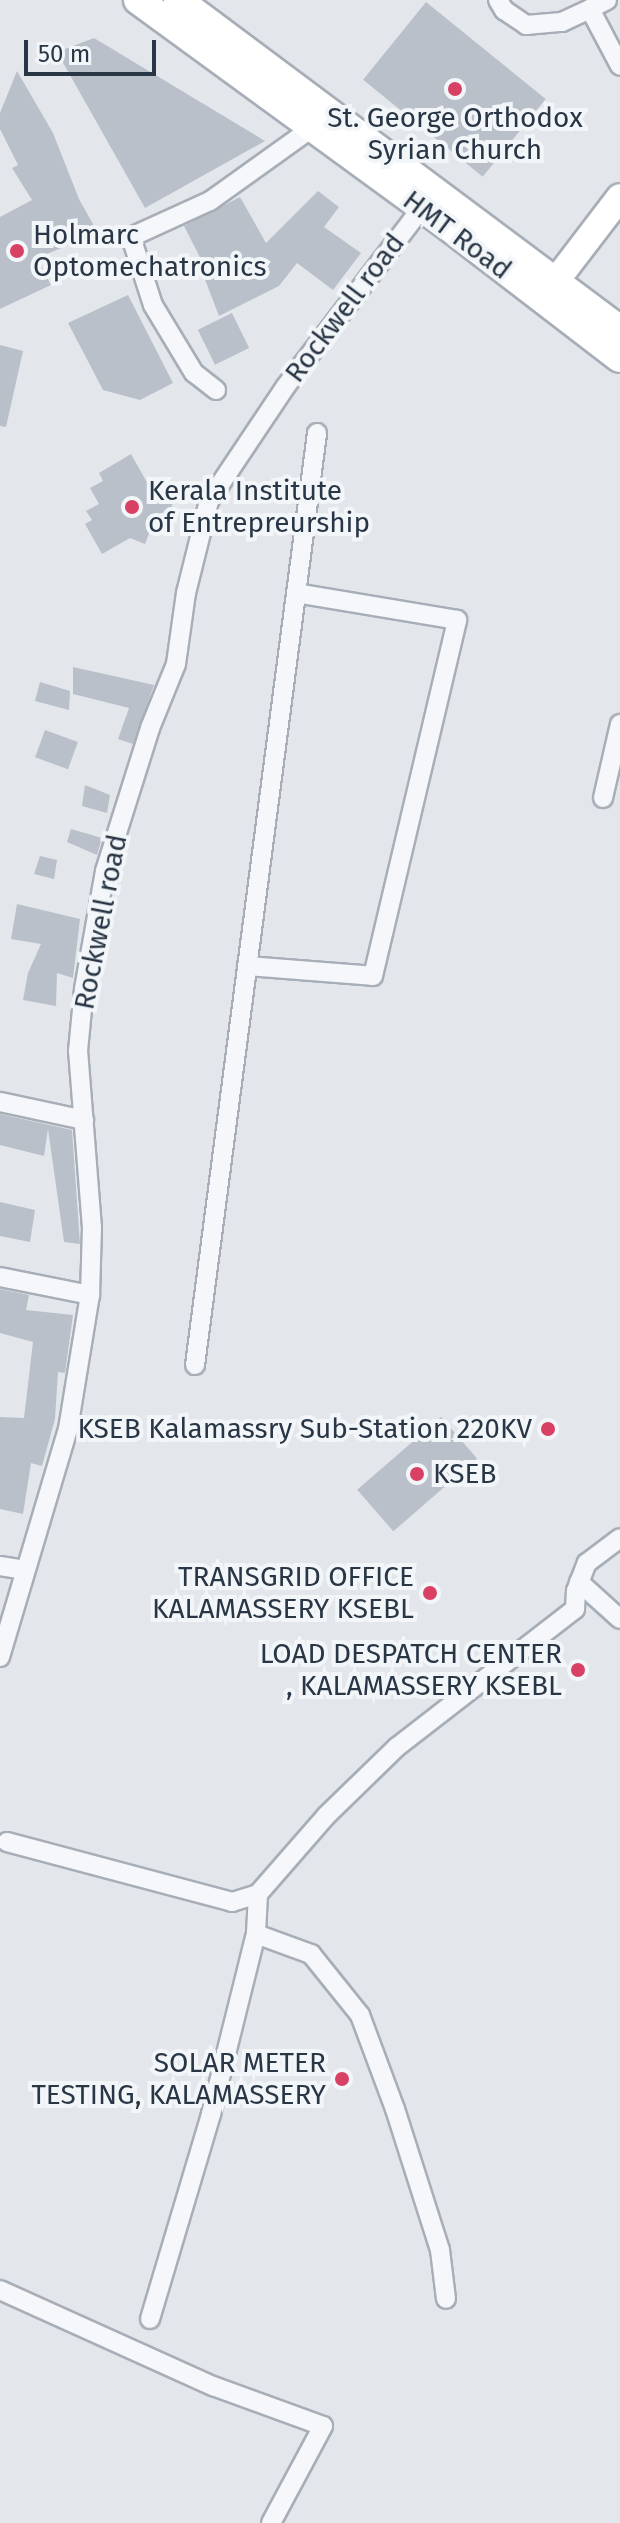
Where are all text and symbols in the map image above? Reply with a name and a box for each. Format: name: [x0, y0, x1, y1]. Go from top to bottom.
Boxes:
scale bar: [28, 24, 160, 74]
text: 50 m: [38, 40, 90, 68]
marker: St. George Orthodox Syrian Church: [446, 80, 464, 98]
place label: St. George Orthodox Syrian Church: [327, 101, 583, 167]
street label: HMT Road: [396, 183, 518, 287]
place label: Holmarc Optomechatronics: [33, 218, 267, 284]
street label: Rockwell road: [278, 227, 412, 389]
marker: Holmarc Optomechatronics: [8, 242, 26, 260]
place label: Kerala Institute of Entrepreurship: [148, 474, 370, 540]
marker: Kerala Institute of Entrepreurship: [123, 498, 141, 516]
street label: Rockwell road: [68, 832, 134, 1012]
place label: KSEB Kalamassry Sub-Station 220KV: [77, 1412, 532, 1446]
marker: KSEB Kalamassry Sub-Station 220KV: [539, 1420, 557, 1438]
place label: KSEB: [433, 1457, 496, 1491]
marker: KSEB: [408, 1465, 426, 1483]
place label: TRANSGRID OFFICE KALAMASSERY KSEBL: [152, 1560, 414, 1626]
marker: TRANSGRID OFFICE KALAMASSERY KSEBL: [421, 1584, 439, 1602]
place label: LOAD DESPATCH CENTER , KALAMASSERY KSEBL: [260, 1637, 562, 1703]
marker: LOAD DESPATCH CENTER , KALAMASSERY KSEBL: [569, 1661, 587, 1679]
place label: SOLAR METER TESTING, KALAMASSERY: [31, 2046, 326, 2112]
marker: SOLAR METER TESTING, KALAMASSERY: [333, 2070, 351, 2088]

